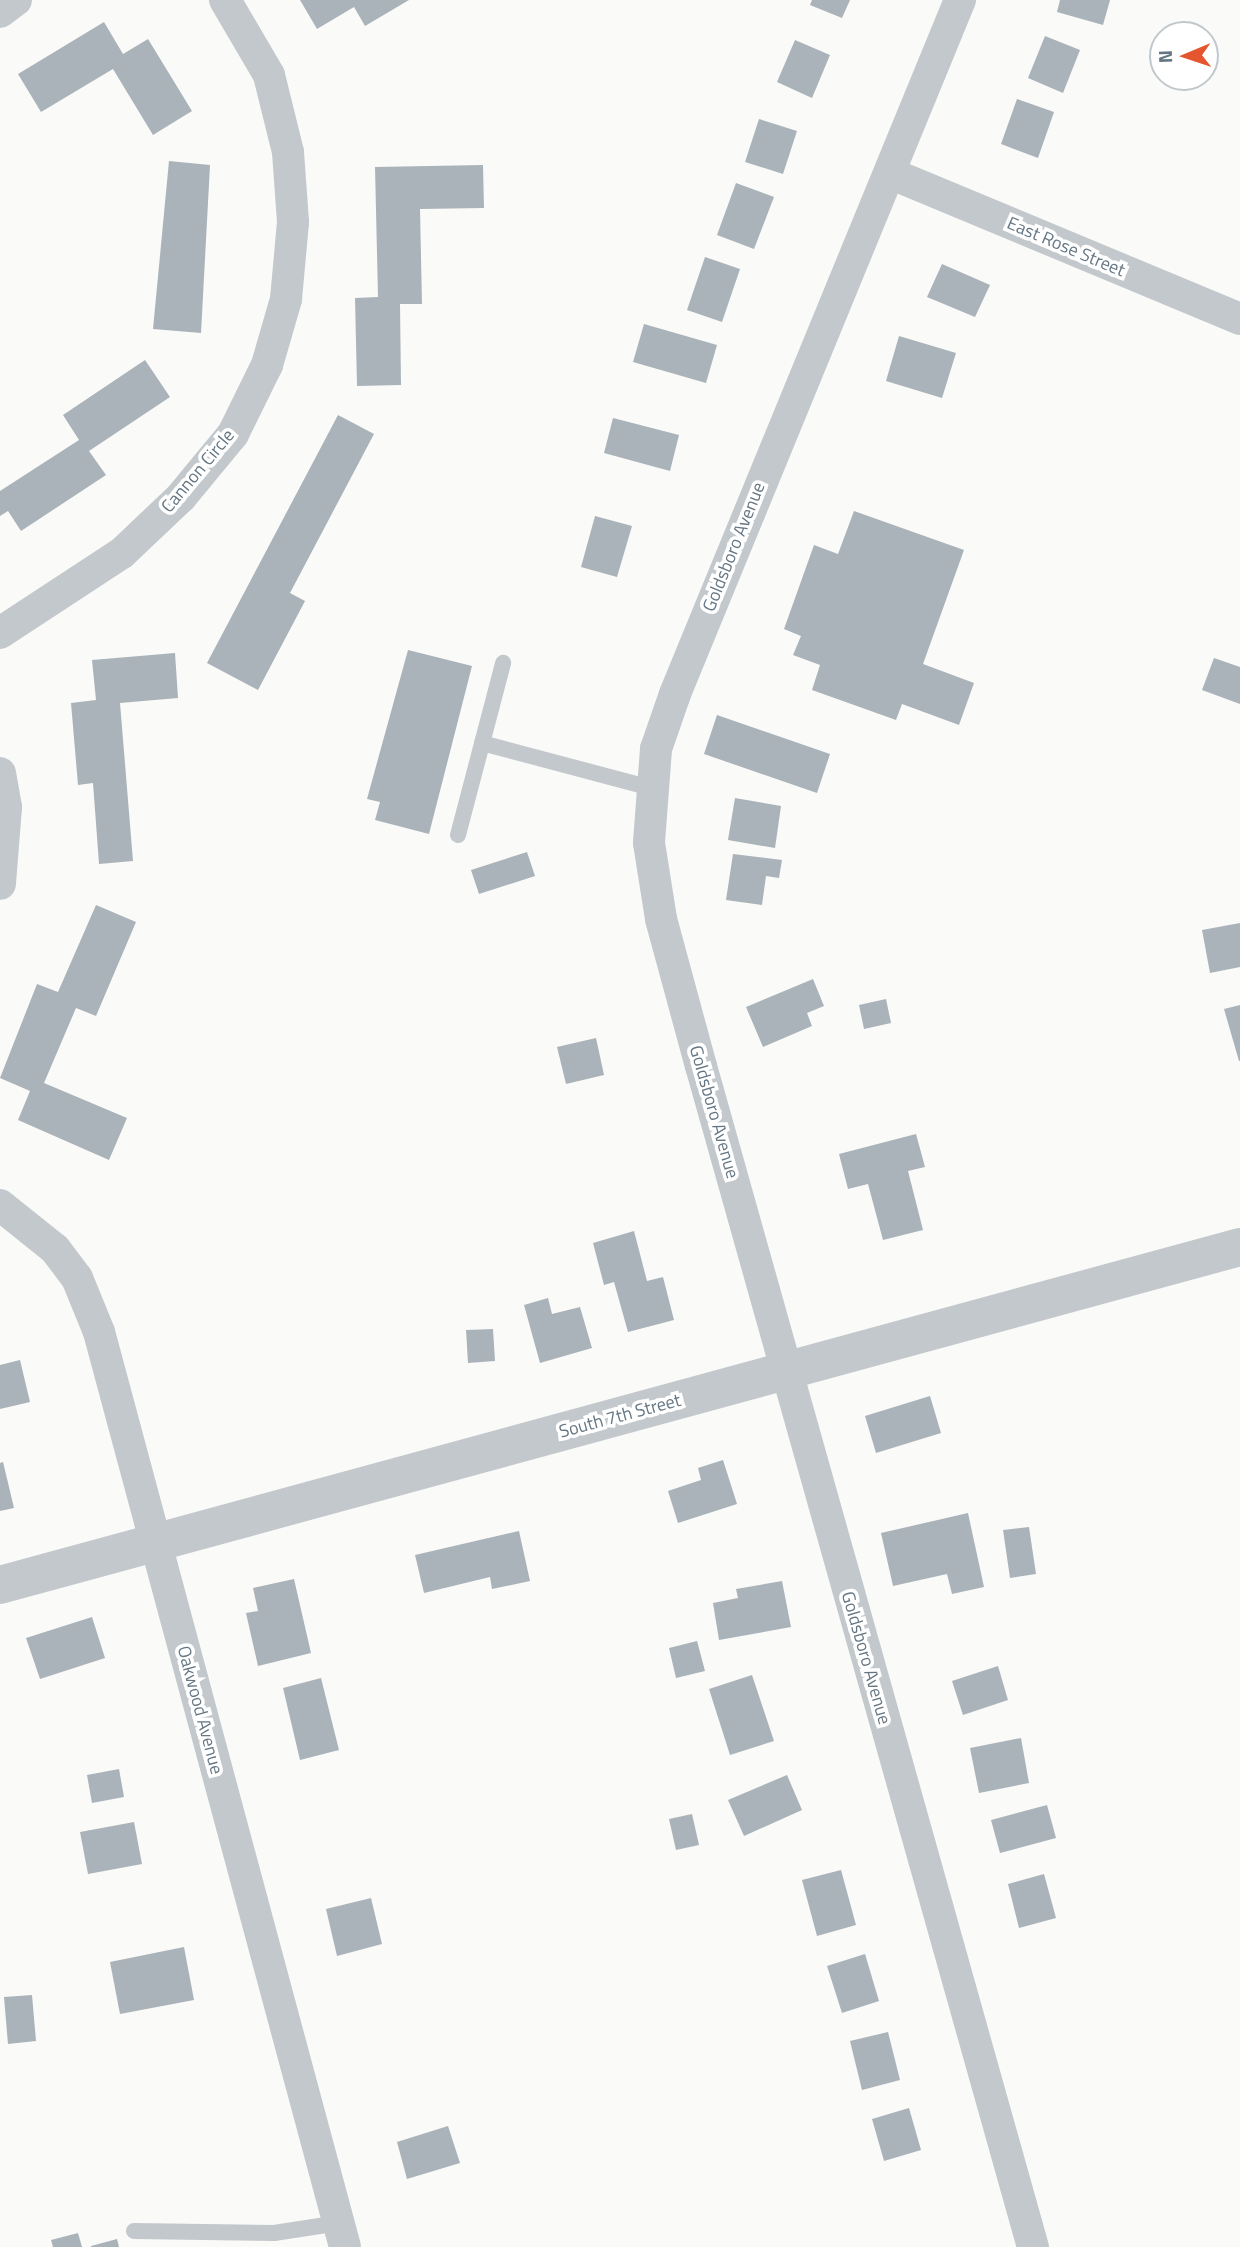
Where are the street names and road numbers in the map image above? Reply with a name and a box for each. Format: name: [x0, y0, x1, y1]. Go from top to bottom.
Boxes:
street label: East Rose Street: [1004, 212, 1128, 282]
street label: Cannon Circle: [157, 425, 239, 517]
street label: Goldsboro Avenue: [698, 479, 770, 615]
street label: Goldsboro Avenue: [685, 1043, 743, 1181]
street label: South 7th Street: [557, 1389, 683, 1443]
street label: Goldsboro Avenue: [837, 1589, 895, 1727]
street label: Oakwood Avenue: [172, 1643, 228, 1777]

